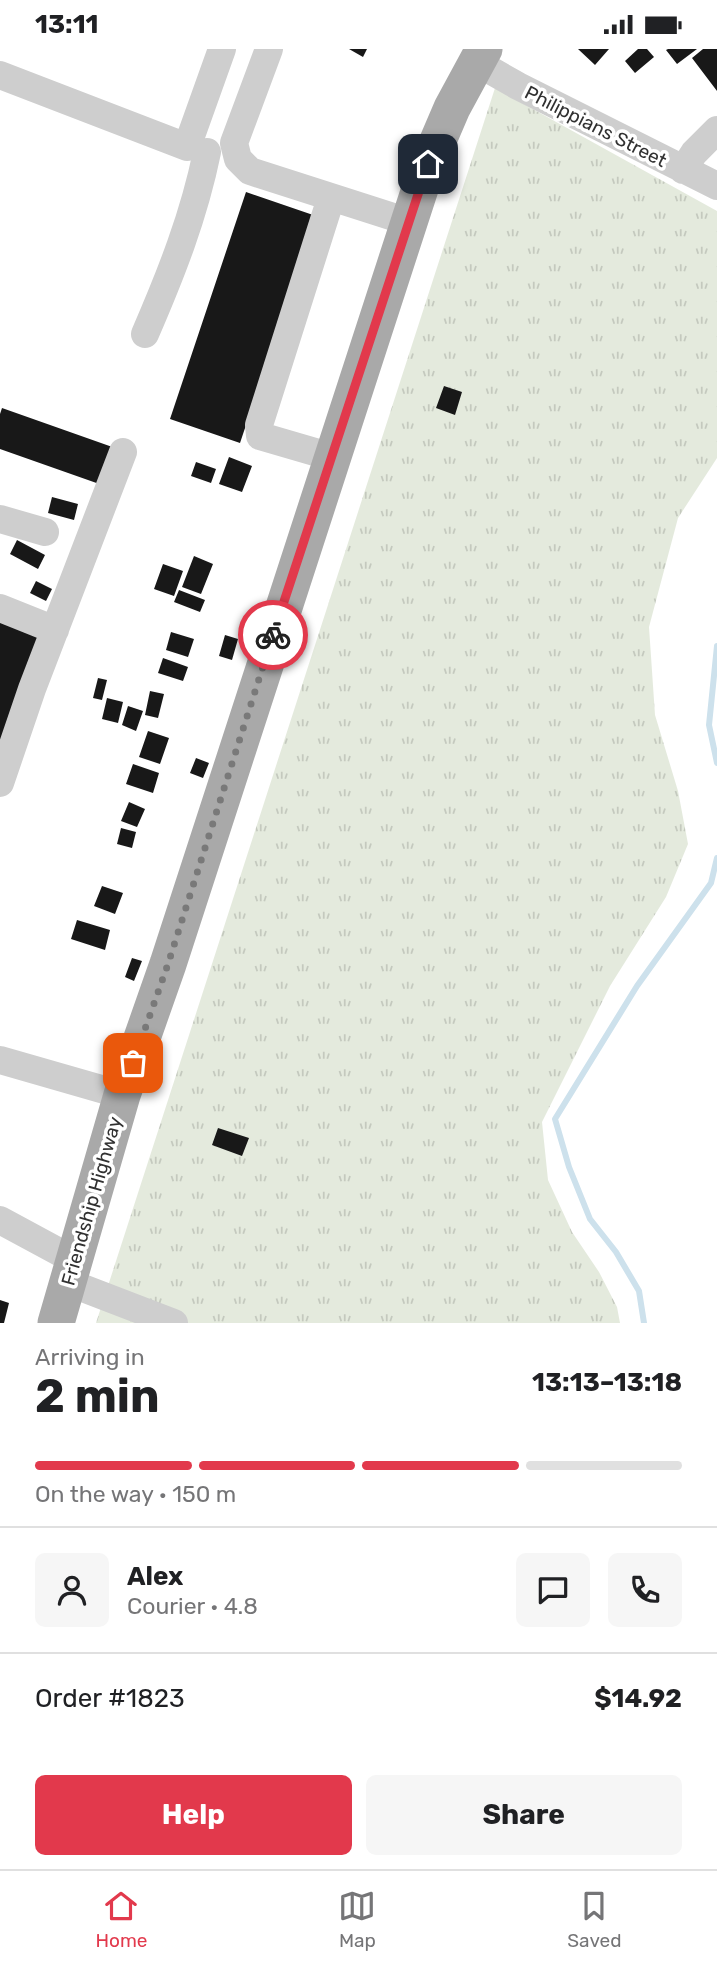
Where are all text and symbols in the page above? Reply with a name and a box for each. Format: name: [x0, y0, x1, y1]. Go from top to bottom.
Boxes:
text: 13:11: [35, 9, 99, 40]
street label: Philippians Street: [521, 81, 671, 172]
pin: [398, 134, 458, 194]
icon: home: [409, 145, 447, 183]
courier: [238, 600, 308, 670]
icon: bike: [254, 616, 292, 654]
pin: [103, 1033, 163, 1093]
icon: bag: [114, 1044, 152, 1082]
street label: Friendship Highway: [56, 1114, 127, 1288]
text: Arriving in: [35, 1343, 145, 1371]
text: 13:13–13:18: [532, 1367, 682, 1398]
text: 2 min: [35, 1369, 160, 1424]
text: On the way · 150 m: [35, 1480, 236, 1508]
button: person: [35, 1553, 109, 1627]
button: chat: [516, 1553, 590, 1627]
button: phone: [608, 1553, 682, 1627]
text: Alex: [127, 1561, 183, 1592]
text: Courier · 4.8: [127, 1592, 258, 1620]
text: Order #1823: [35, 1683, 185, 1714]
text: $14.92: [594, 1683, 682, 1714]
button: Help: [35, 1775, 352, 1855]
button: Share: [366, 1775, 682, 1855]
tab: Home: [95, 1887, 147, 1952]
tab: Map: [338, 1887, 376, 1952]
tab: Saved: [567, 1887, 622, 1952]

